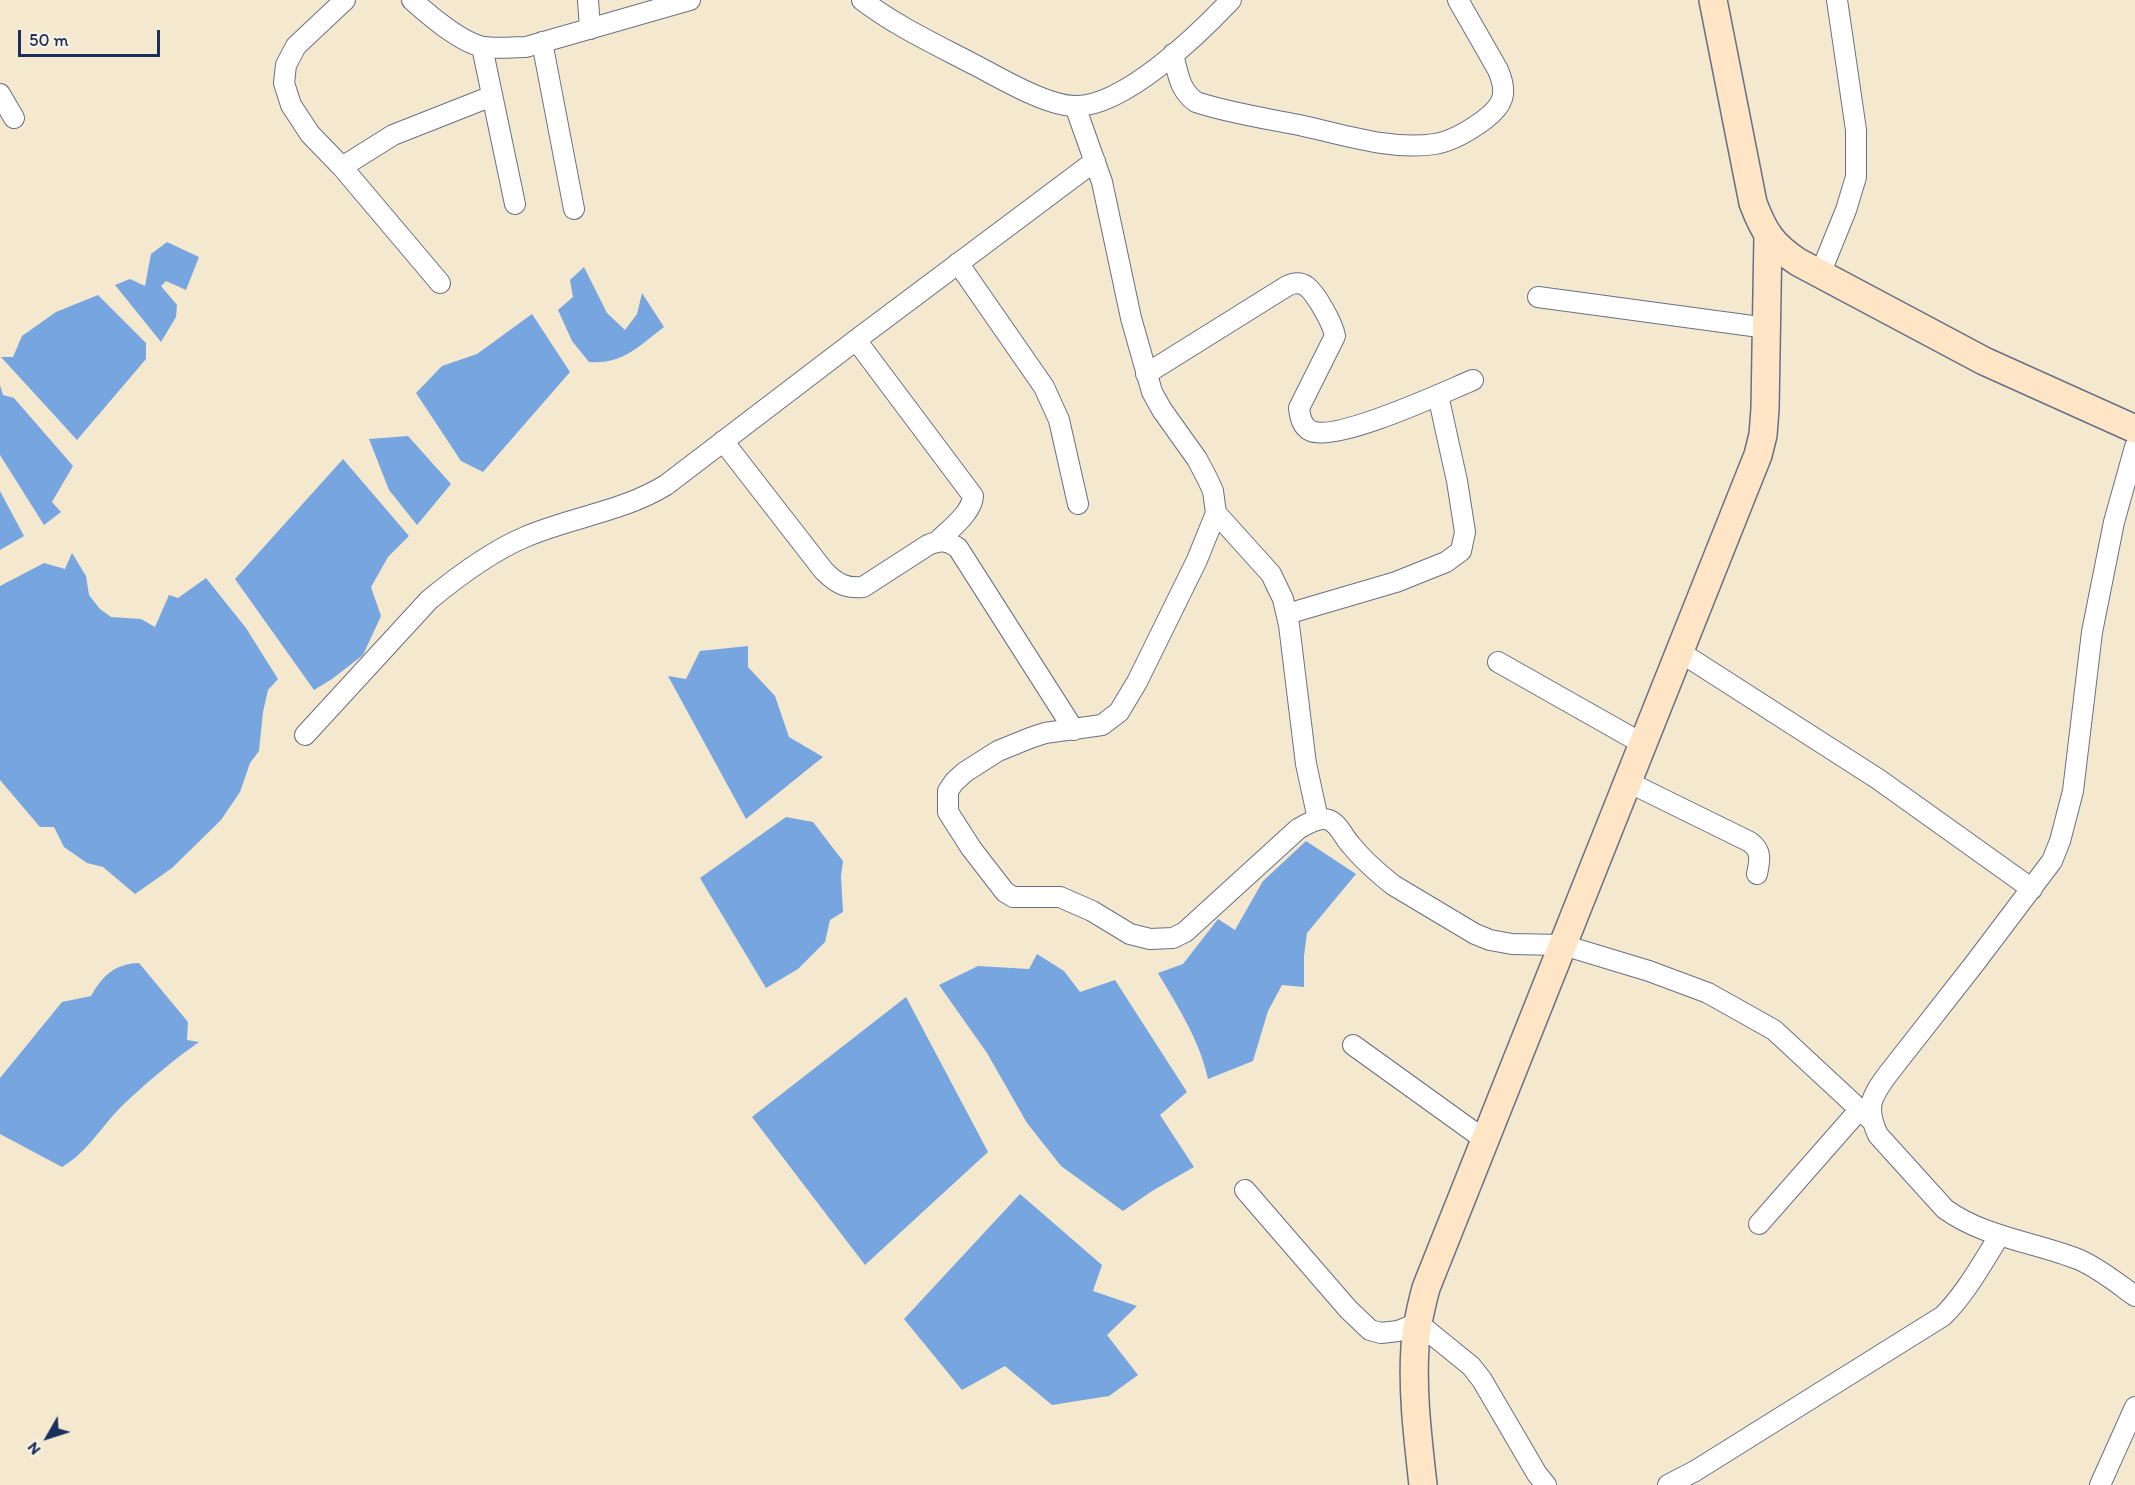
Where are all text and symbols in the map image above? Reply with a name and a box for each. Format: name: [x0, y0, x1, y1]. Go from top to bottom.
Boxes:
scale bar: [21, 18, 164, 56]
text: 50 m: [29, 29, 69, 51]
north arrow: [18, 1407, 78, 1467]
text: N: [23, 1438, 44, 1459]

